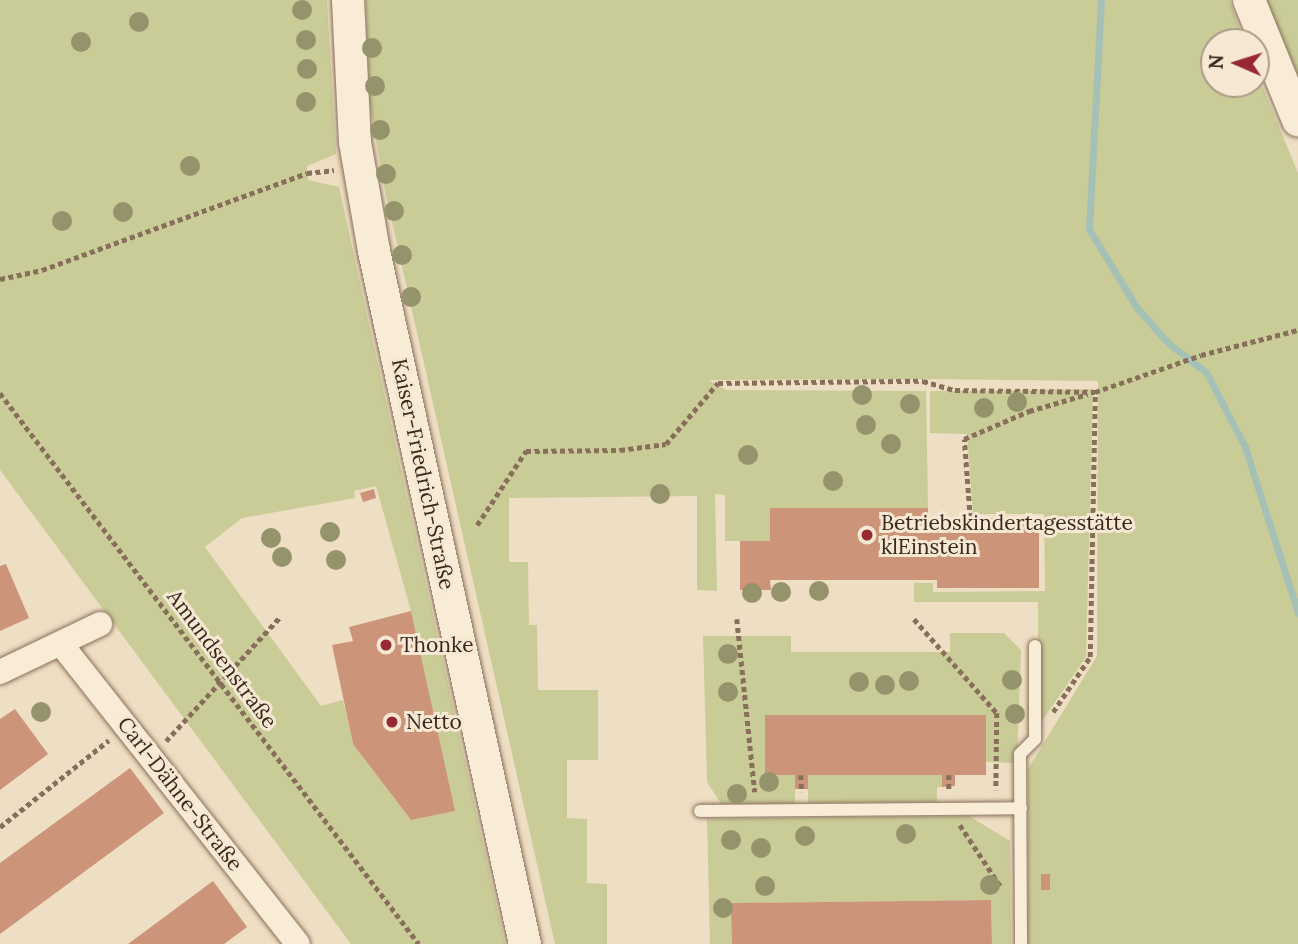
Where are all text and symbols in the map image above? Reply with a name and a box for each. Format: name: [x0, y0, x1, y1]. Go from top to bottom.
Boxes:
north arrow: [1200, 28, 1270, 98]
text: N: [1204, 54, 1228, 70]
street label: Kaiser-Friedrich-Straße: [386, 356, 460, 592]
place label: Betriebskindertagesstätte klEinstein: [881, 510, 1133, 560]
marker: Betriebskindertagesstätte klEinstein: [859, 527, 875, 543]
street label: Amundsenstraße: [162, 585, 282, 733]
place label: Thonke: [400, 632, 474, 658]
marker: Thonke: [378, 637, 394, 653]
place label: Netto: [406, 709, 462, 735]
street label: Carl-Dähne-Straße: [112, 712, 248, 876]
marker: Netto: [384, 714, 400, 730]

